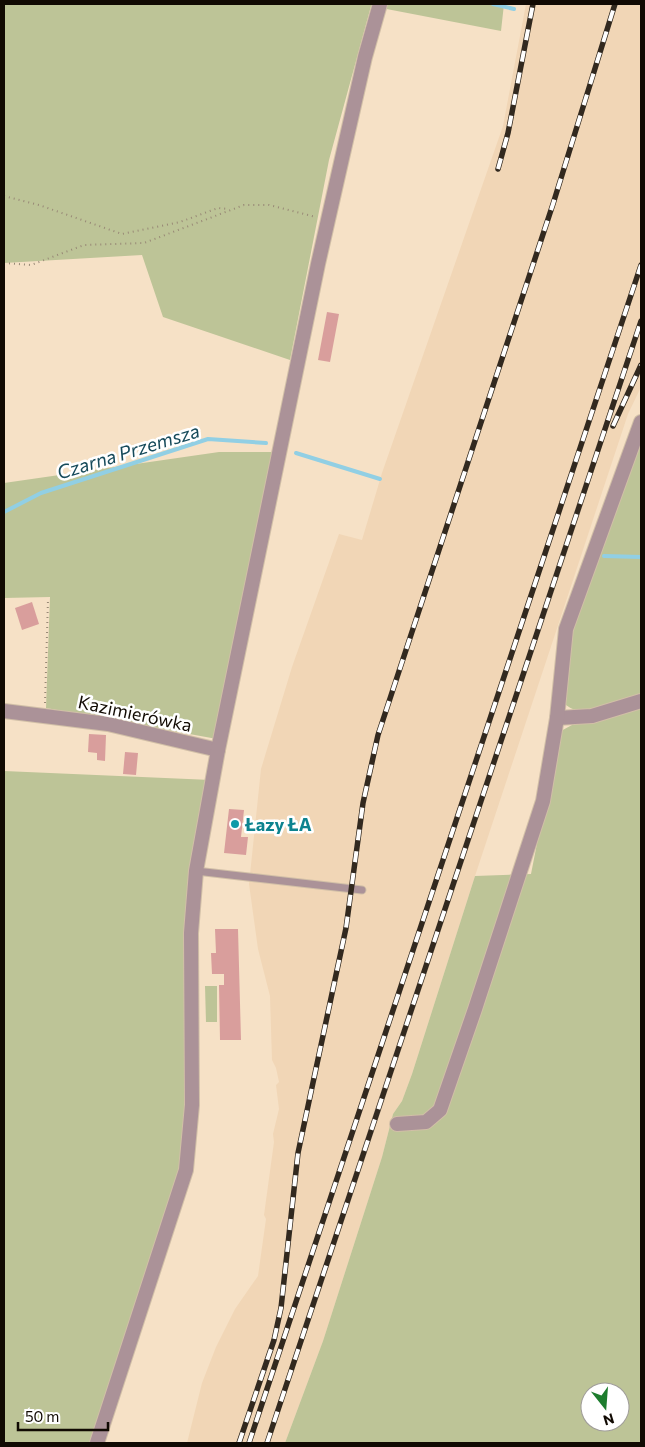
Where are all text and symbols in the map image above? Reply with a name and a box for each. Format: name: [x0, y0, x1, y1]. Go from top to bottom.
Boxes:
water label: Czarna Przemsza: [54, 418, 202, 484]
street label: Kazimierówka: [76, 690, 194, 736]
place label: Łazy ŁA: [244, 813, 312, 835]
marker: Łazy ŁA: [229, 818, 241, 830]
north arrow: [580, 1382, 630, 1432]
scale bar: [18, 1400, 108, 1432]
text: 50 m: [25, 1407, 59, 1425]
text: N: [601, 1410, 616, 1430]

